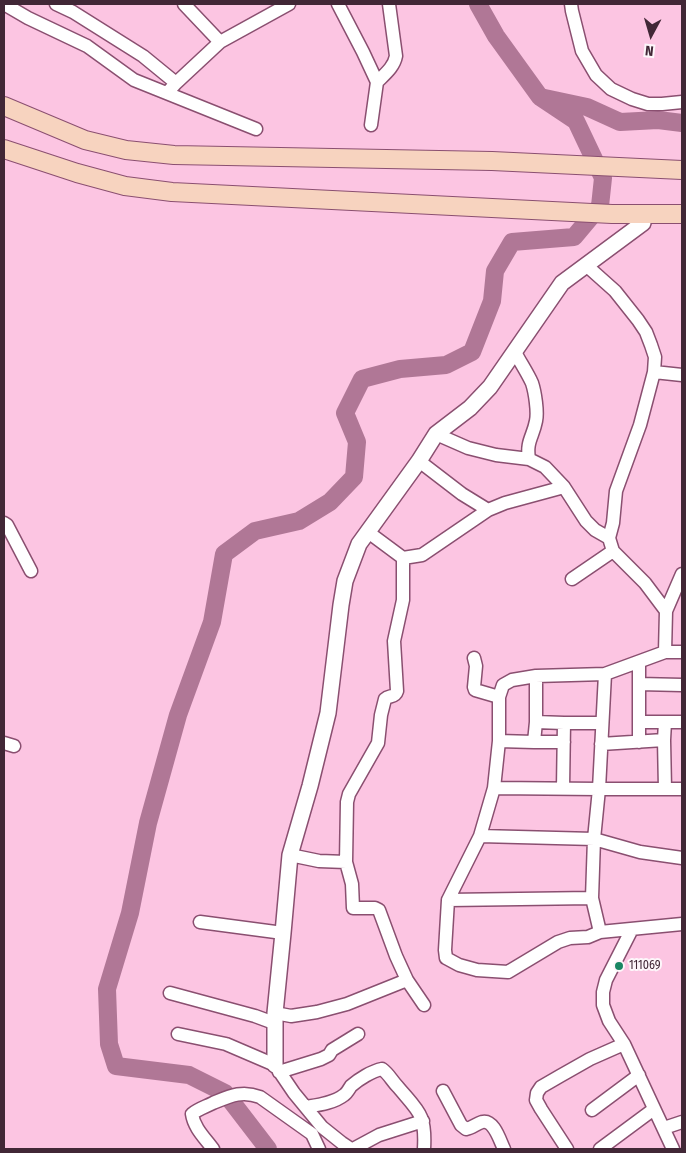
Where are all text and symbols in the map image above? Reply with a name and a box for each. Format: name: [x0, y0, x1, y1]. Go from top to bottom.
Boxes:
north arrow: [626, 10, 676, 60]
text: N: [644, 42, 654, 59]
place label: 111069: [629, 959, 661, 973]
marker: 111069: [613, 960, 625, 972]

